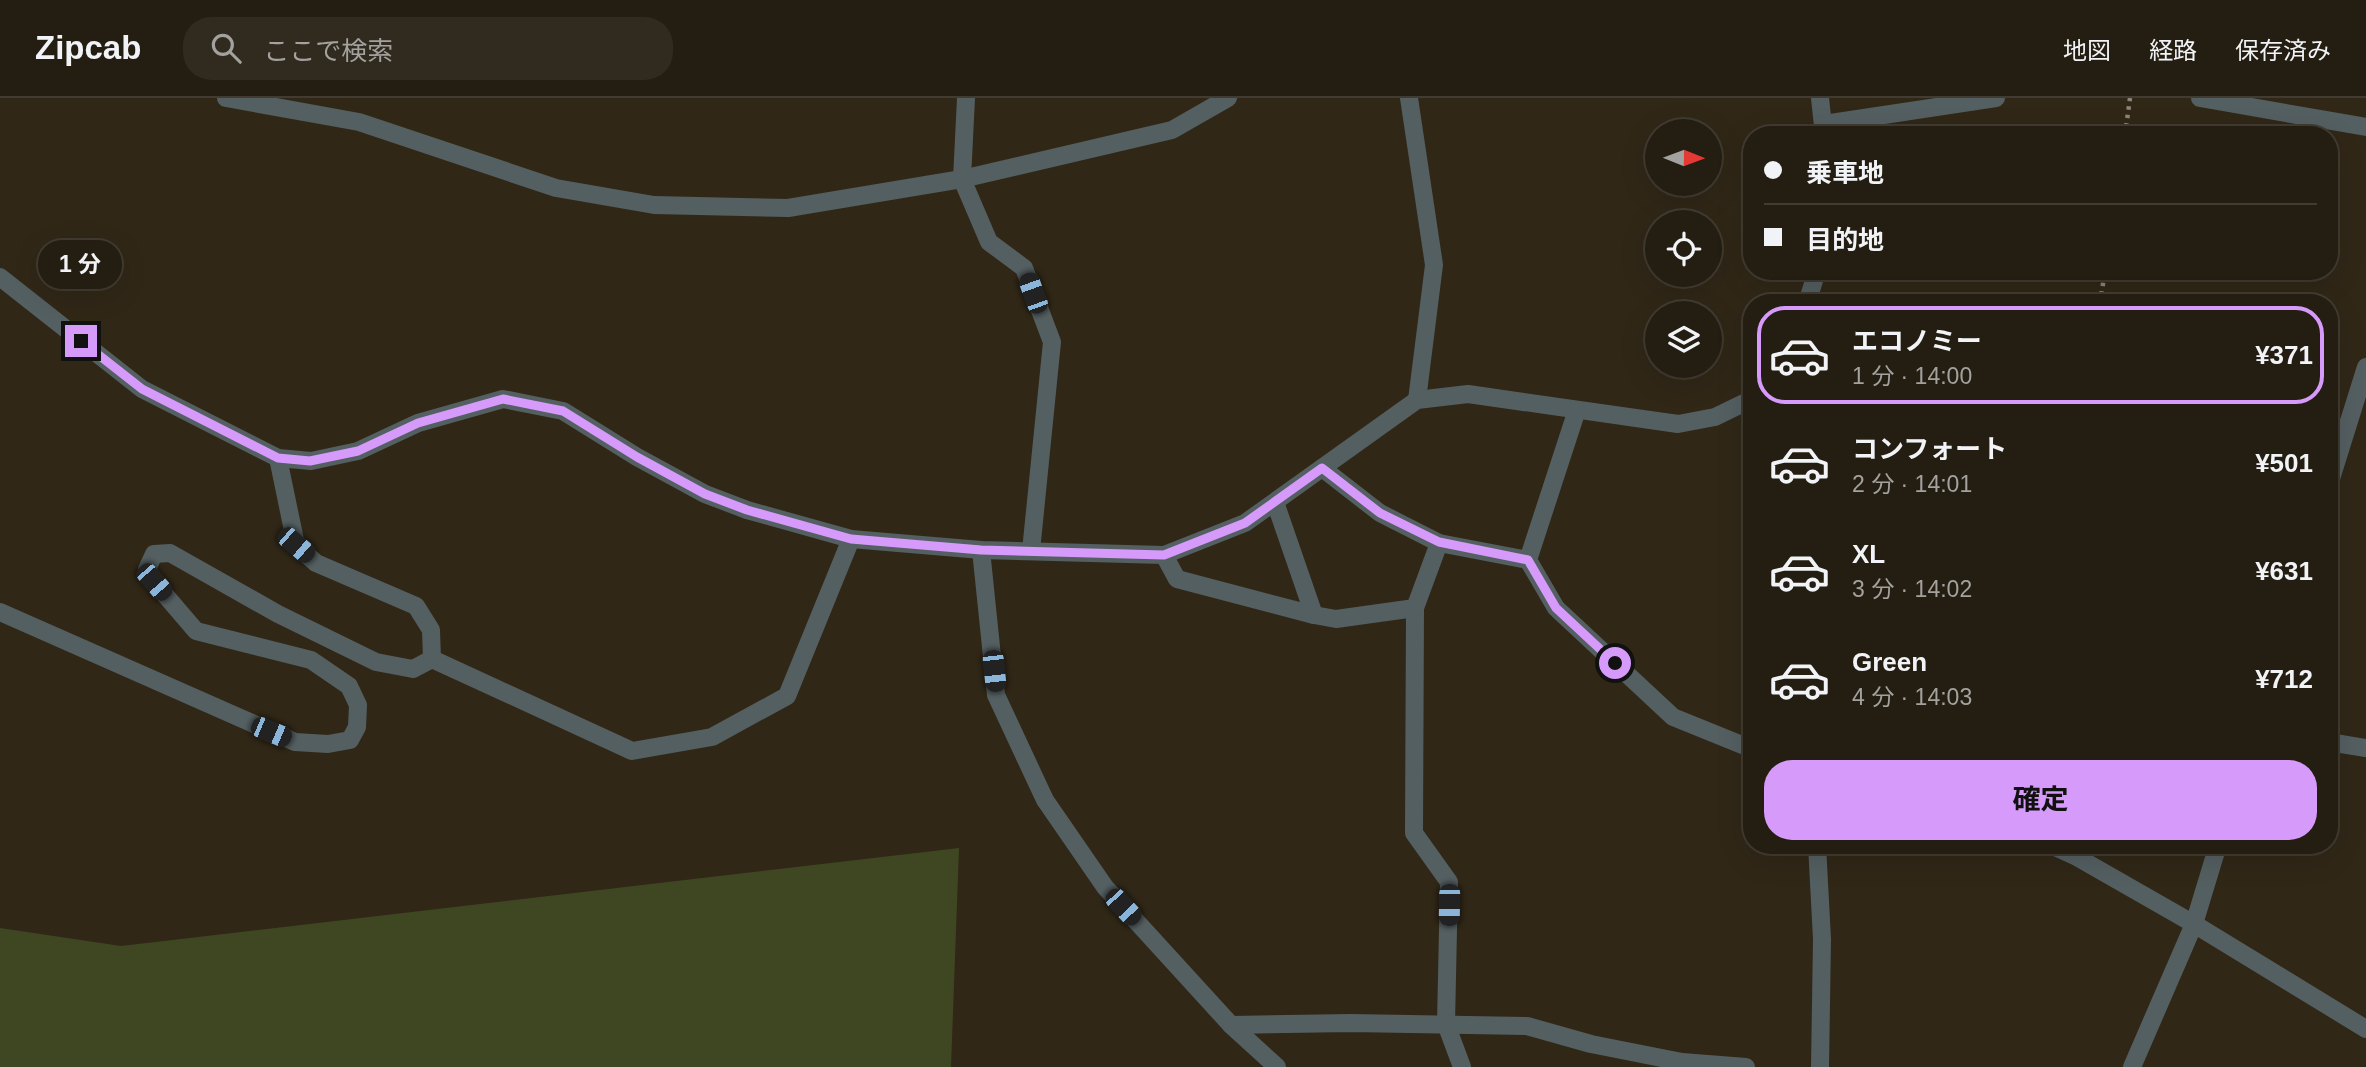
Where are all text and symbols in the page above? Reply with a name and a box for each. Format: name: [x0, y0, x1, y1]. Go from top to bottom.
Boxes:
search box: [183, 17, 673, 80]
text: Zipcab: [35, 29, 141, 66]
icon: search: [207, 29, 245, 67]
text: ここで検索: [263, 36, 393, 66]
text: 地図: [2063, 37, 2111, 64]
text: 経路: [2149, 37, 2197, 64]
text: 保存済み: [2235, 37, 2331, 64]
north arrow: [1645, 119, 1722, 196]
map controls: [1645, 119, 1722, 378]
text: 乗車地: [1806, 158, 1884, 188]
button: locate: [1645, 210, 1722, 287]
text: 目的地: [1806, 225, 1884, 255]
callout: 1 分: [39, 240, 123, 288]
text: 1 分: [59, 251, 101, 277]
car: [1016, 270, 1051, 316]
button: layers: [1645, 301, 1722, 378]
icon: car: [1768, 324, 1831, 387]
route end: [65, 325, 97, 357]
text: エコノミー: [1852, 326, 1982, 356]
text: ¥371: [2255, 340, 2313, 370]
text: 1 分 · 14:00: [1852, 363, 1972, 389]
icon: car: [1768, 432, 1831, 495]
text: コンフォート: [1852, 434, 2007, 464]
text: ¥501: [2255, 448, 2313, 478]
text: 2 分 · 14:01: [1852, 471, 1972, 497]
car: [274, 523, 319, 567]
text: XL: [1852, 539, 1885, 569]
icon: car: [1768, 540, 1831, 603]
text: ¥631: [2255, 556, 2313, 586]
car: [133, 559, 176, 605]
text: 3 分 · 14:02: [1852, 576, 1972, 602]
route start: [1599, 647, 1631, 679]
text: Green: [1852, 647, 1927, 677]
icon: car: [1768, 648, 1831, 711]
car: [982, 649, 1007, 693]
text: ¥712: [2255, 664, 2313, 694]
text: 4 分 · 14:03: [1852, 684, 1972, 710]
car: [248, 714, 295, 750]
button: 確定: [1764, 760, 2317, 840]
car: [1101, 884, 1146, 930]
car: [1439, 884, 1460, 926]

